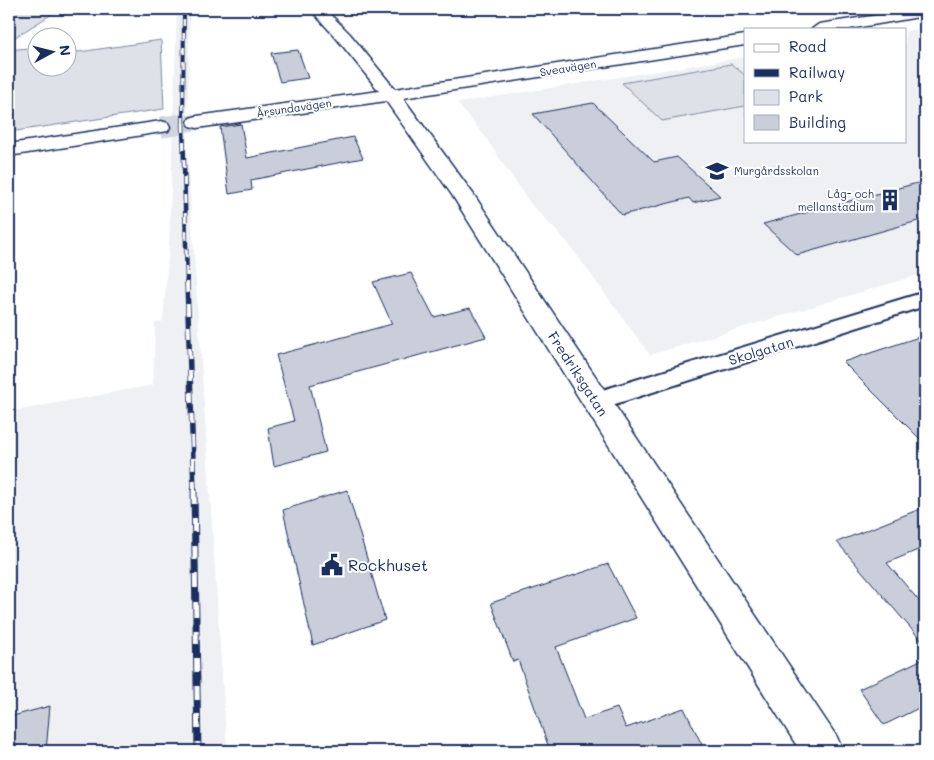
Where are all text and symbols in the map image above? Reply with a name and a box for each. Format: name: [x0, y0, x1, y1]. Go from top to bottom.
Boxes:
north arrow: [28, 28, 78, 78]
legend: [744, 28, 906, 142]
text: Road: [789, 36, 826, 56]
text: N: [55, 44, 75, 57]
street label: Sveavägen: [538, 56, 597, 79]
text: Railway: [789, 62, 845, 82]
text: Park: [789, 86, 823, 106]
street label: Årsundavägen: [255, 95, 333, 120]
text: Building: [789, 112, 846, 132]
school or university icon: Murgårdsskolan: [704, 158, 730, 184]
place label: Murgårdsskolan: [734, 163, 819, 178]
place label: Låg- och mellanstadium: [798, 186, 874, 214]
building icon: Låg- och mellanstadium: [877, 187, 903, 213]
street label: Fredriksgatan: [544, 328, 613, 420]
street label: Skolgatan: [726, 332, 795, 369]
public building icon: Rockhuset: [319, 552, 345, 578]
place label: Rockhuset: [348, 554, 428, 575]

